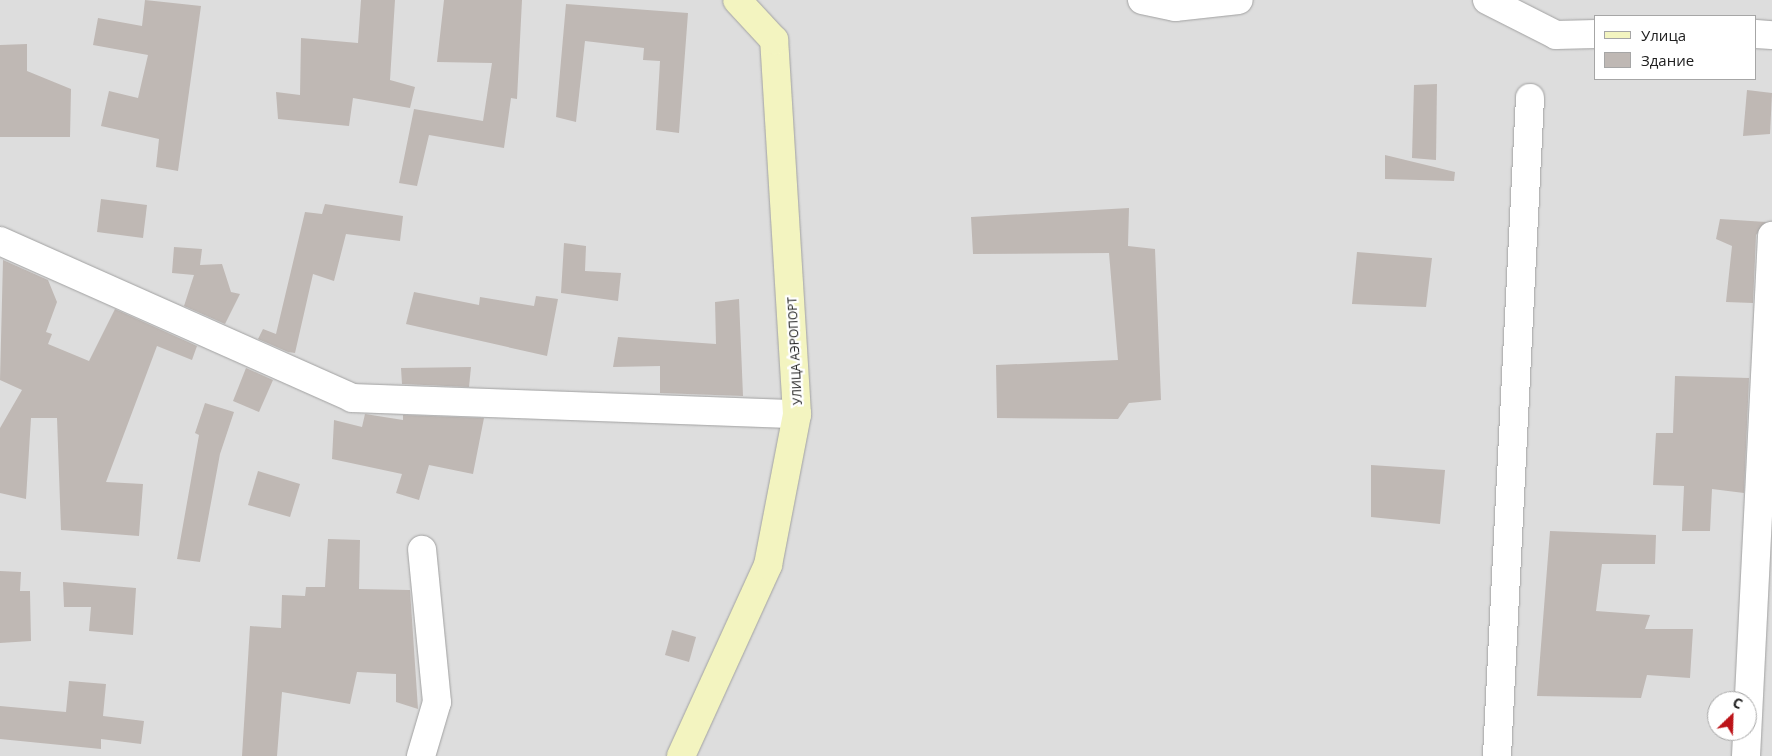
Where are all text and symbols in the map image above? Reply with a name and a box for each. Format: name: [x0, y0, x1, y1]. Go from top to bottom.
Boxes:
legend: [1594, 15, 1757, 80]
text: Улица: [1641, 25, 1686, 45]
text: Здание: [1641, 50, 1694, 70]
street label: УЛИЦА АЭРОПОРТ: [785, 297, 805, 405]
north arrow: [1707, 691, 1757, 741]
text: С: [1730, 692, 1746, 713]

